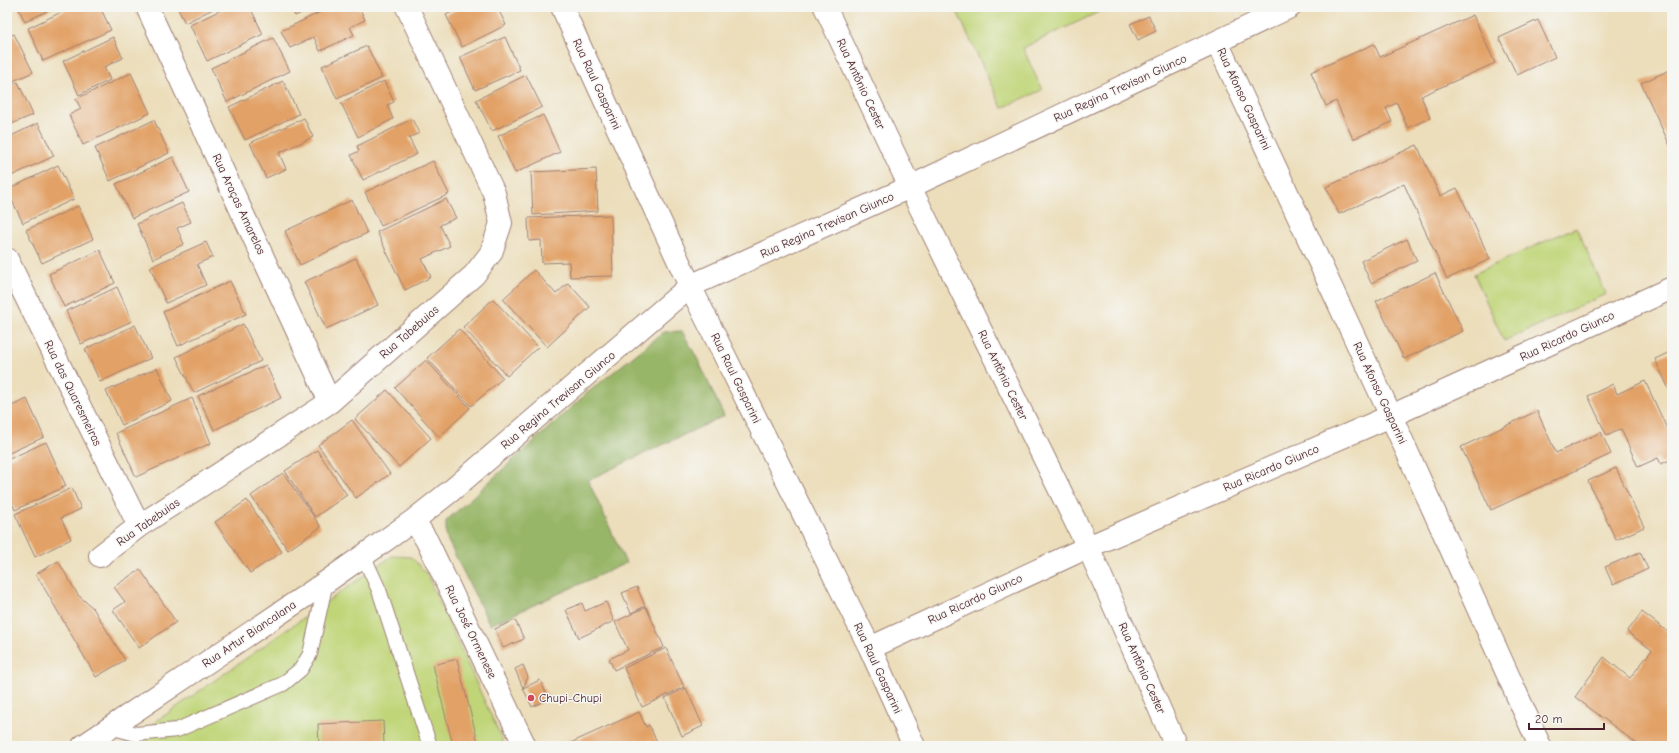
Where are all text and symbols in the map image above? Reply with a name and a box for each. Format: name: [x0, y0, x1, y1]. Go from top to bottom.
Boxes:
street label: Rua Raul Gasparini: [570, 36, 624, 132]
street label: Rua Antônio Cester: [834, 36, 888, 132]
street label: Rua Afonso Gasparini: [1214, 46, 1274, 152]
street label: Rua Regina Trevisan Giunco: [1051, 51, 1189, 125]
street label: Rua Araças Amarelos: [209, 151, 269, 257]
street label: Rua Regina Trevisan Giunco: [758, 189, 896, 261]
street label: Rua Tabebuias: [377, 303, 441, 361]
street label: Rua Ricardo Giunco: [1518, 308, 1616, 364]
street label: Rua Antônio Cester: [975, 328, 1031, 423]
street label: Rua Raul Gasparini: [708, 331, 764, 425]
street label: Rua das Quaresmeiras: [41, 338, 105, 448]
street label: Rua Afonso Gasparini: [1350, 340, 1410, 446]
street label: Rua Regina Trevisan Giunco: [498, 348, 618, 452]
street label: Rua Ricardo Giunco: [1221, 441, 1321, 495]
street label: Rua Tabebuias: [114, 495, 182, 549]
street label: Rua Ricardo Giunco: [926, 571, 1024, 627]
street label: Rua José Ormenese: [442, 583, 500, 681]
street label: Rua Artur Biancalana: [199, 597, 299, 671]
street label: Rua Raul Gasparini: [851, 620, 905, 716]
street label: Rua Antônio Cester: [1116, 620, 1169, 716]
place label: Chupi-Chupi: [539, 691, 602, 705]
marker: Chupi-Chupi: [526, 693, 536, 703]
scale bar: [1529, 705, 1604, 731]
text: 20 m: [1535, 712, 1563, 726]

